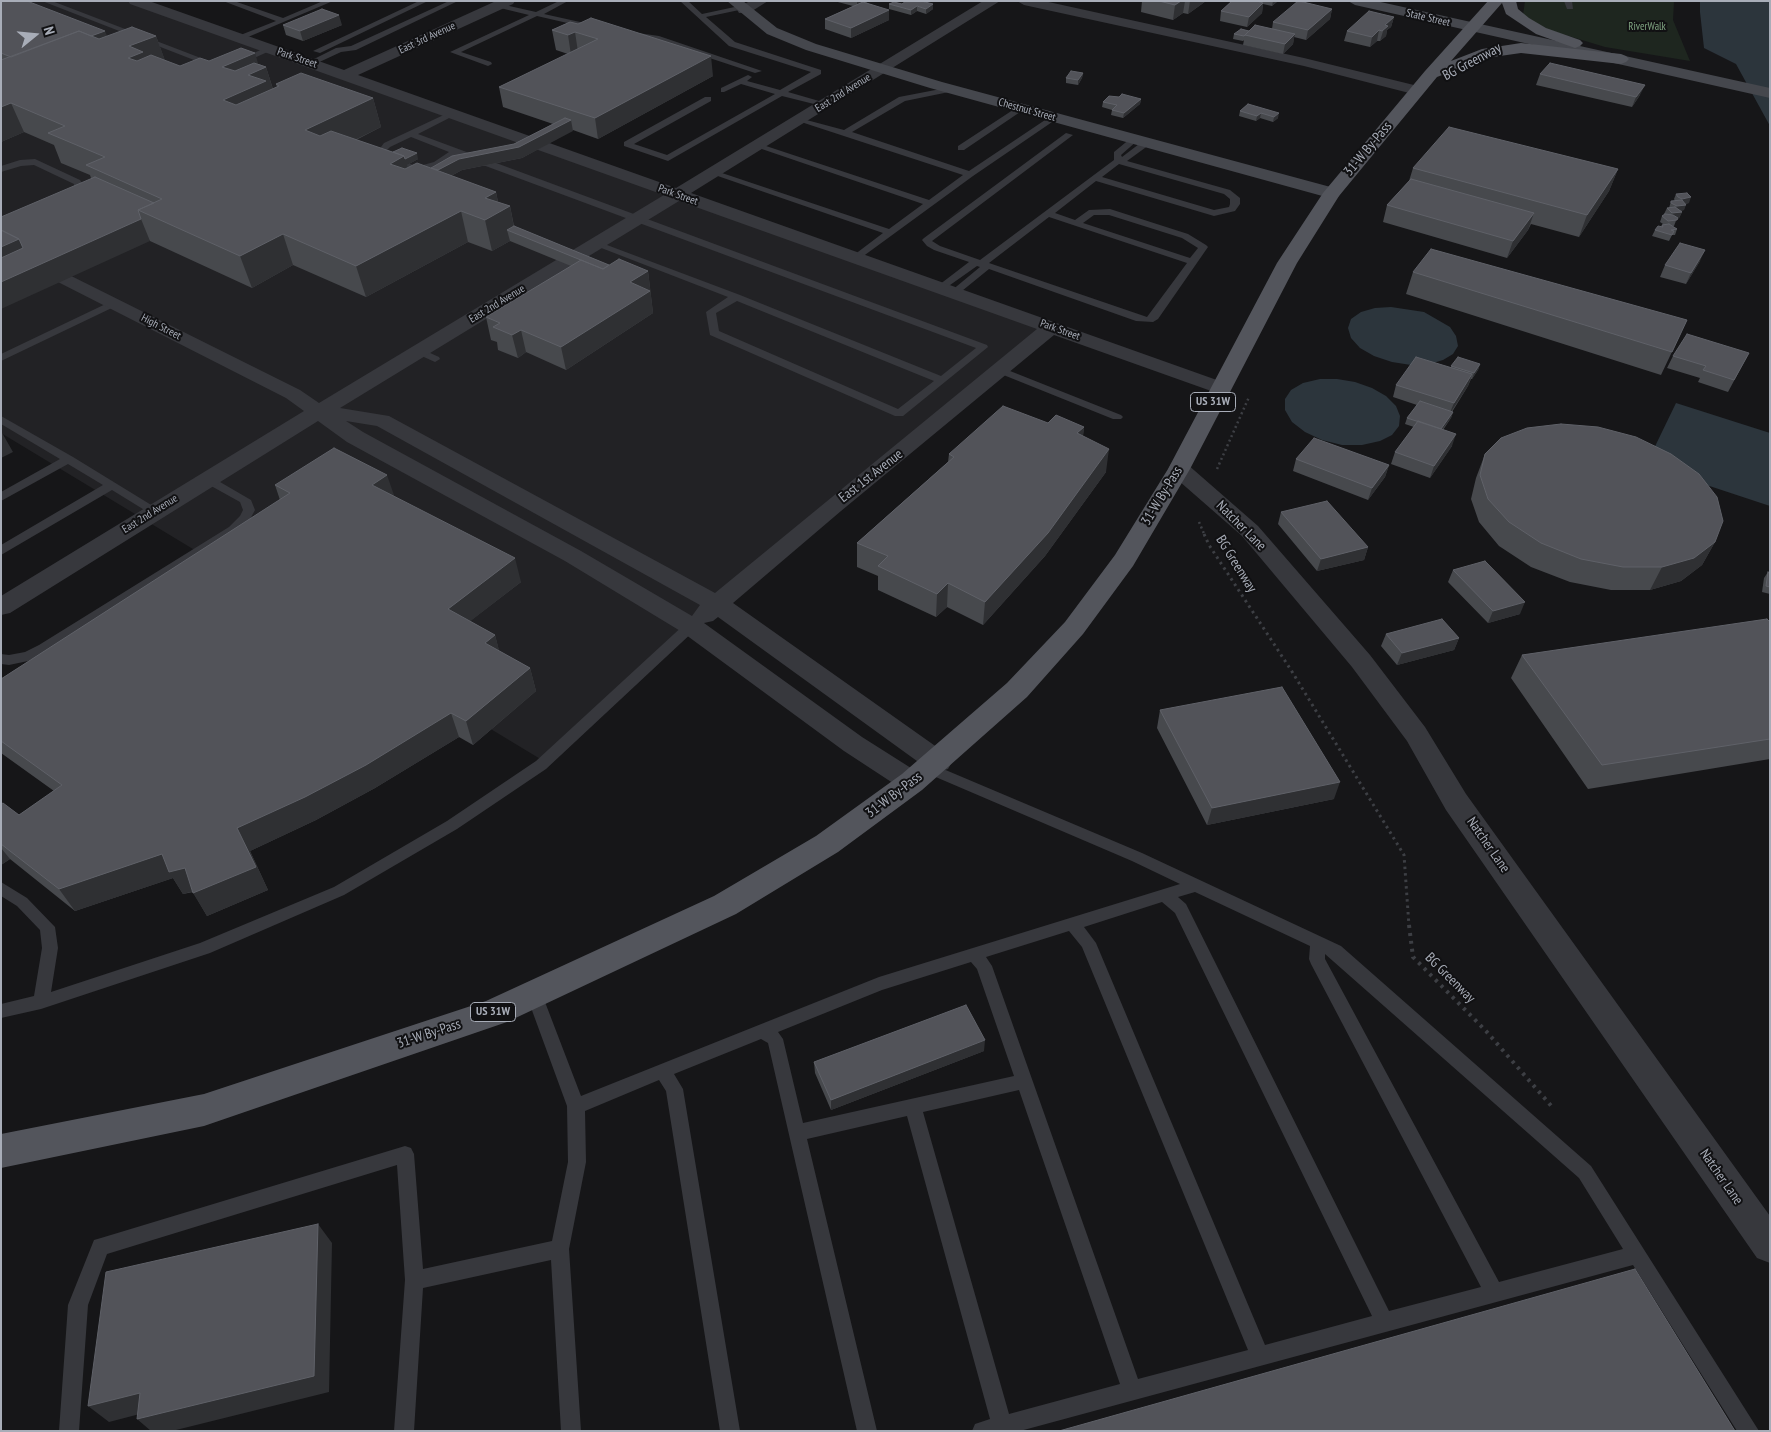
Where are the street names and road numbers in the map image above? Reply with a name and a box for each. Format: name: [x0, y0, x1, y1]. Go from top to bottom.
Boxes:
street label: State Street: [1405, 7, 1451, 29]
street label: East 3rd Avenue: [397, 19, 457, 57]
street label: BG Greenway: [1440, 40, 1504, 84]
street label: Park Street: [275, 45, 319, 71]
street label: East 2nd Avenue: [813, 71, 873, 115]
street label: Chestnut Street: [997, 96, 1057, 124]
street label: 31-W By-Pass: [1340, 118, 1396, 180]
street label: Park Street: [656, 182, 700, 208]
street label: East 2nd Avenue: [467, 282, 527, 326]
street label: High Street: [139, 311, 183, 343]
street label: Park Street: [1038, 317, 1082, 343]
road number: US 31W: [1190, 392, 1236, 412]
street label: East 1st Avenue: [836, 446, 906, 506]
street label: 31-W By-Pass: [1138, 463, 1186, 529]
street label: East 2nd Avenue: [120, 492, 180, 536]
street label: Natcher Lane: [1213, 498, 1269, 554]
street label: BG Greenway: [1212, 532, 1260, 596]
street label: 31-W By-Pass: [863, 768, 925, 822]
street label: Natcher Lane: [1463, 814, 1513, 876]
street label: BG Greenway: [1421, 949, 1479, 1007]
road number: US 31W: [470, 1002, 516, 1022]
street label: 31-W By-Pass: [395, 1016, 463, 1052]
street label: Natcher Lane: [1696, 1146, 1746, 1208]

